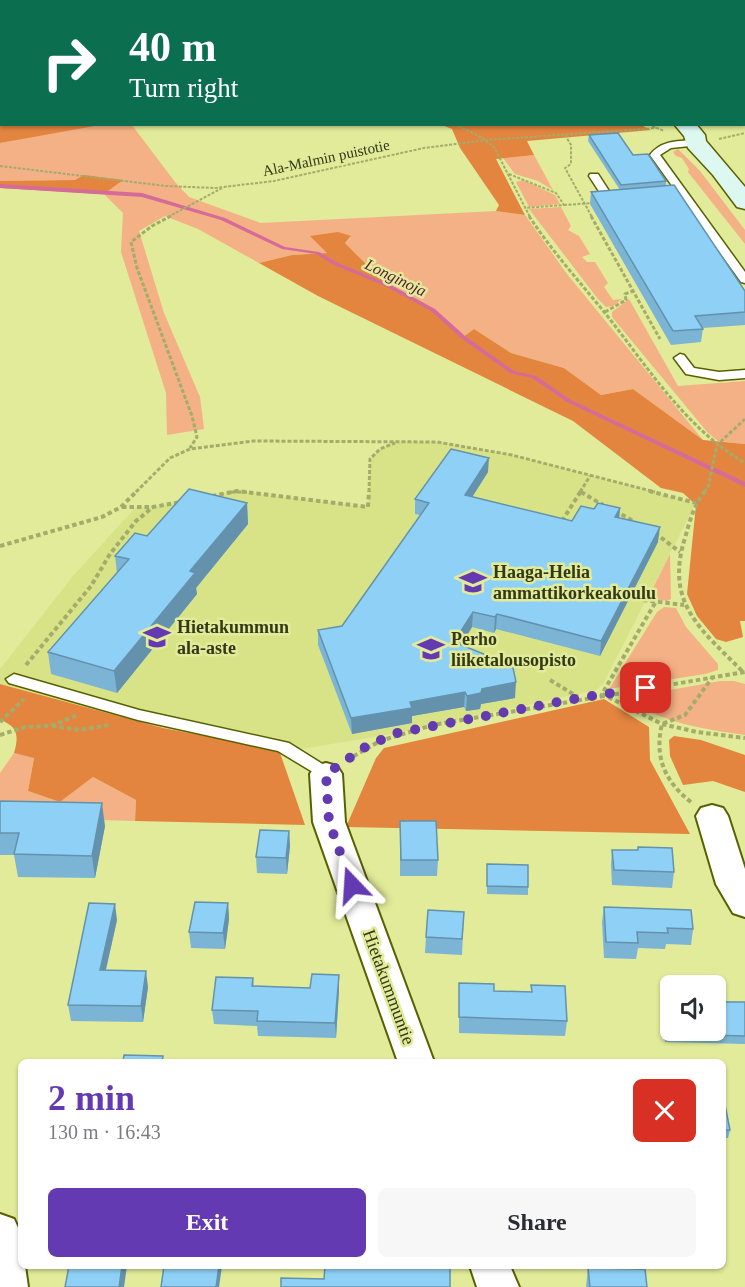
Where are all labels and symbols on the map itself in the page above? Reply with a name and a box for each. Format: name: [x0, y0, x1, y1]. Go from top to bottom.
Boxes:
street label: Ala-Malmin puistotie: [261, 137, 391, 179]
water label: Longinoja: [361, 255, 429, 300]
place label: Haaga-Helia ammattikorkeakoulu: [493, 562, 656, 603]
school or university icon: Haaga-Helia ammattikorkeakoulu: [458, 567, 488, 597]
place label: Hietakummun ala-aste: [177, 617, 289, 658]
school or university icon: Hietakummun ala-aste: [142, 622, 172, 652]
place label: Perho liiketalousopisto: [451, 629, 576, 670]
school or university icon: Perho liiketalousopisto: [416, 634, 446, 664]
pin: [620, 662, 671, 713]
position arrow: [320, 853, 384, 917]
street label: Hietakummuntie: [359, 927, 419, 1047]

